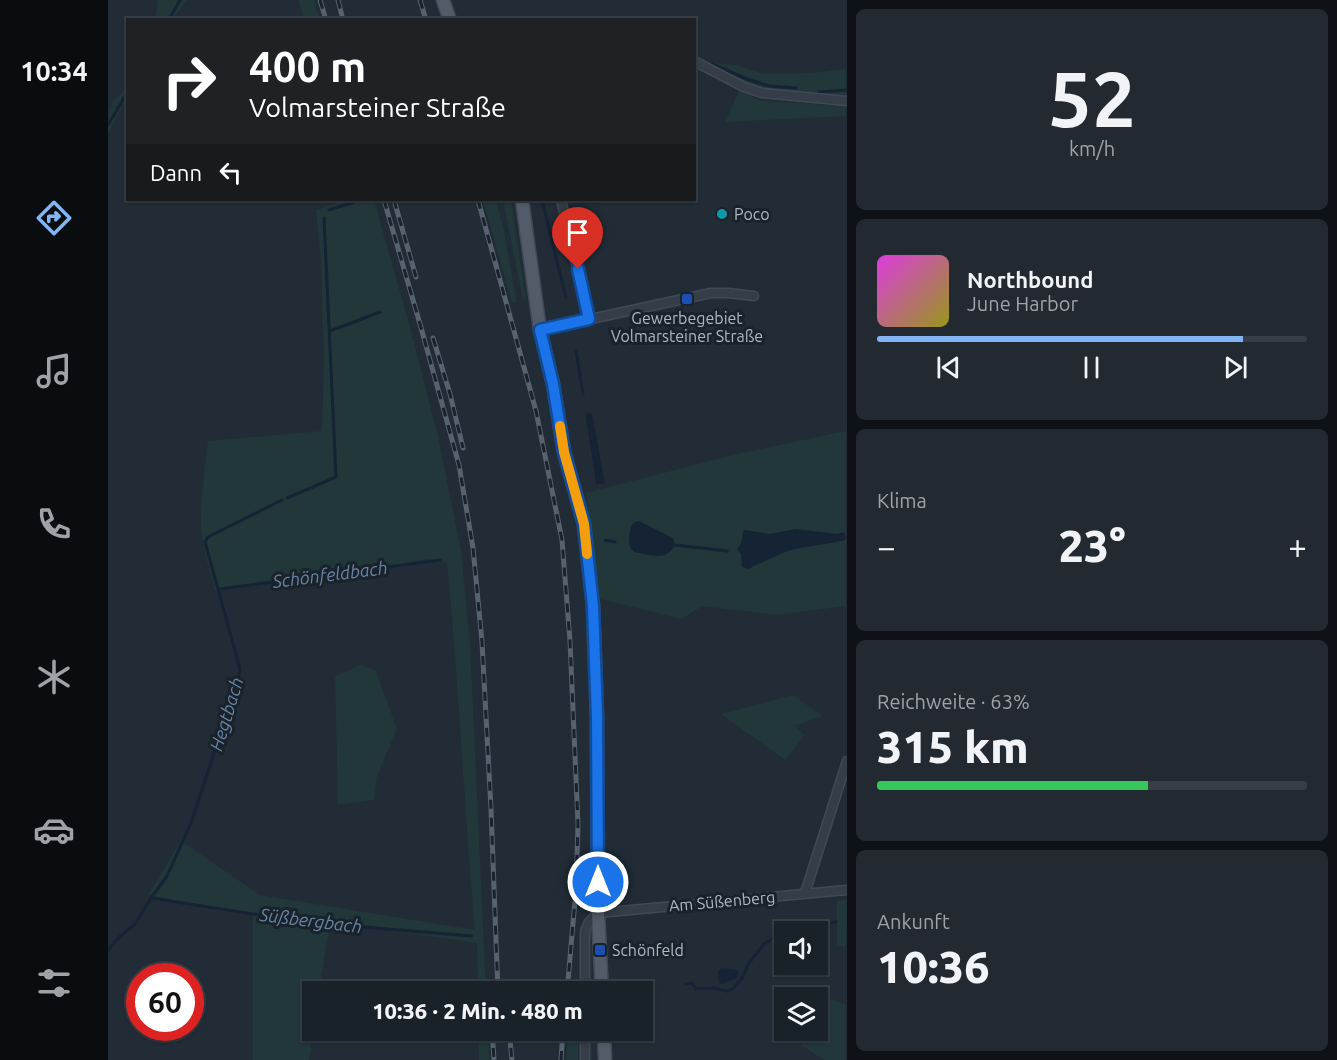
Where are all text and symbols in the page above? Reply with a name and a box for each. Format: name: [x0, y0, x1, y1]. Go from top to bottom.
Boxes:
icon: right: [150, 42, 228, 120]
text: 400 m: [249, 43, 366, 90]
text: 52: [1048, 54, 1136, 142]
text: 10:34: [20, 56, 88, 86]
text: Volmarsteiner Straße: [249, 92, 506, 122]
text: km/h: [1069, 137, 1115, 160]
icon: left: [214, 156, 247, 189]
text: Dann: [150, 160, 202, 185]
icon: directions: [33, 197, 75, 239]
place label: Poco: [734, 205, 770, 223]
pin: [552, 207, 603, 269]
marker: Poco: [715, 207, 729, 221]
icon: arrive: [561, 216, 594, 249]
text: Northbound: [967, 267, 1093, 292]
marker: Gewerbegebiet Volmarsteiner Straße: [680, 292, 694, 306]
text: June Harbor: [967, 292, 1078, 315]
place label: Gewerbegebiet Volmarsteiner Straße: [611, 309, 763, 345]
icon: music: [33, 350, 75, 392]
icon: previous: [932, 351, 965, 384]
icon: pause: [1075, 351, 1108, 384]
icon: next: [1219, 351, 1252, 384]
text: Klima: [877, 489, 927, 512]
icon: phone: [33, 503, 75, 545]
text: 23°: [1058, 520, 1126, 571]
text: −: [877, 528, 896, 565]
text: +: [1288, 528, 1307, 565]
water label: Schönfeldbach: [270, 557, 389, 592]
icon: climate: [33, 656, 75, 698]
water label: Hegtbach: [205, 675, 247, 753]
text: Reichweite · 63%: [877, 690, 1030, 713]
text: 315 km: [877, 721, 1029, 772]
icon: car: [33, 809, 75, 851]
position arrow: [566, 850, 630, 914]
street label: Am Süßenberg: [668, 887, 776, 915]
water label: Süßbergbach: [258, 904, 363, 937]
text: Ankunft: [877, 910, 950, 933]
map controls: [774, 921, 828, 1041]
button: sound: [774, 921, 828, 975]
place label: Schönfeld: [612, 941, 684, 959]
text: 10:36: [877, 941, 990, 992]
marker: Schönfeld: [593, 943, 607, 957]
icon: filters: [33, 962, 75, 1004]
speed limit sign: 60: [126, 963, 204, 1041]
button: layers: [774, 987, 828, 1041]
text: 10:36 · 2 Min. · 480 m: [372, 998, 583, 1023]

